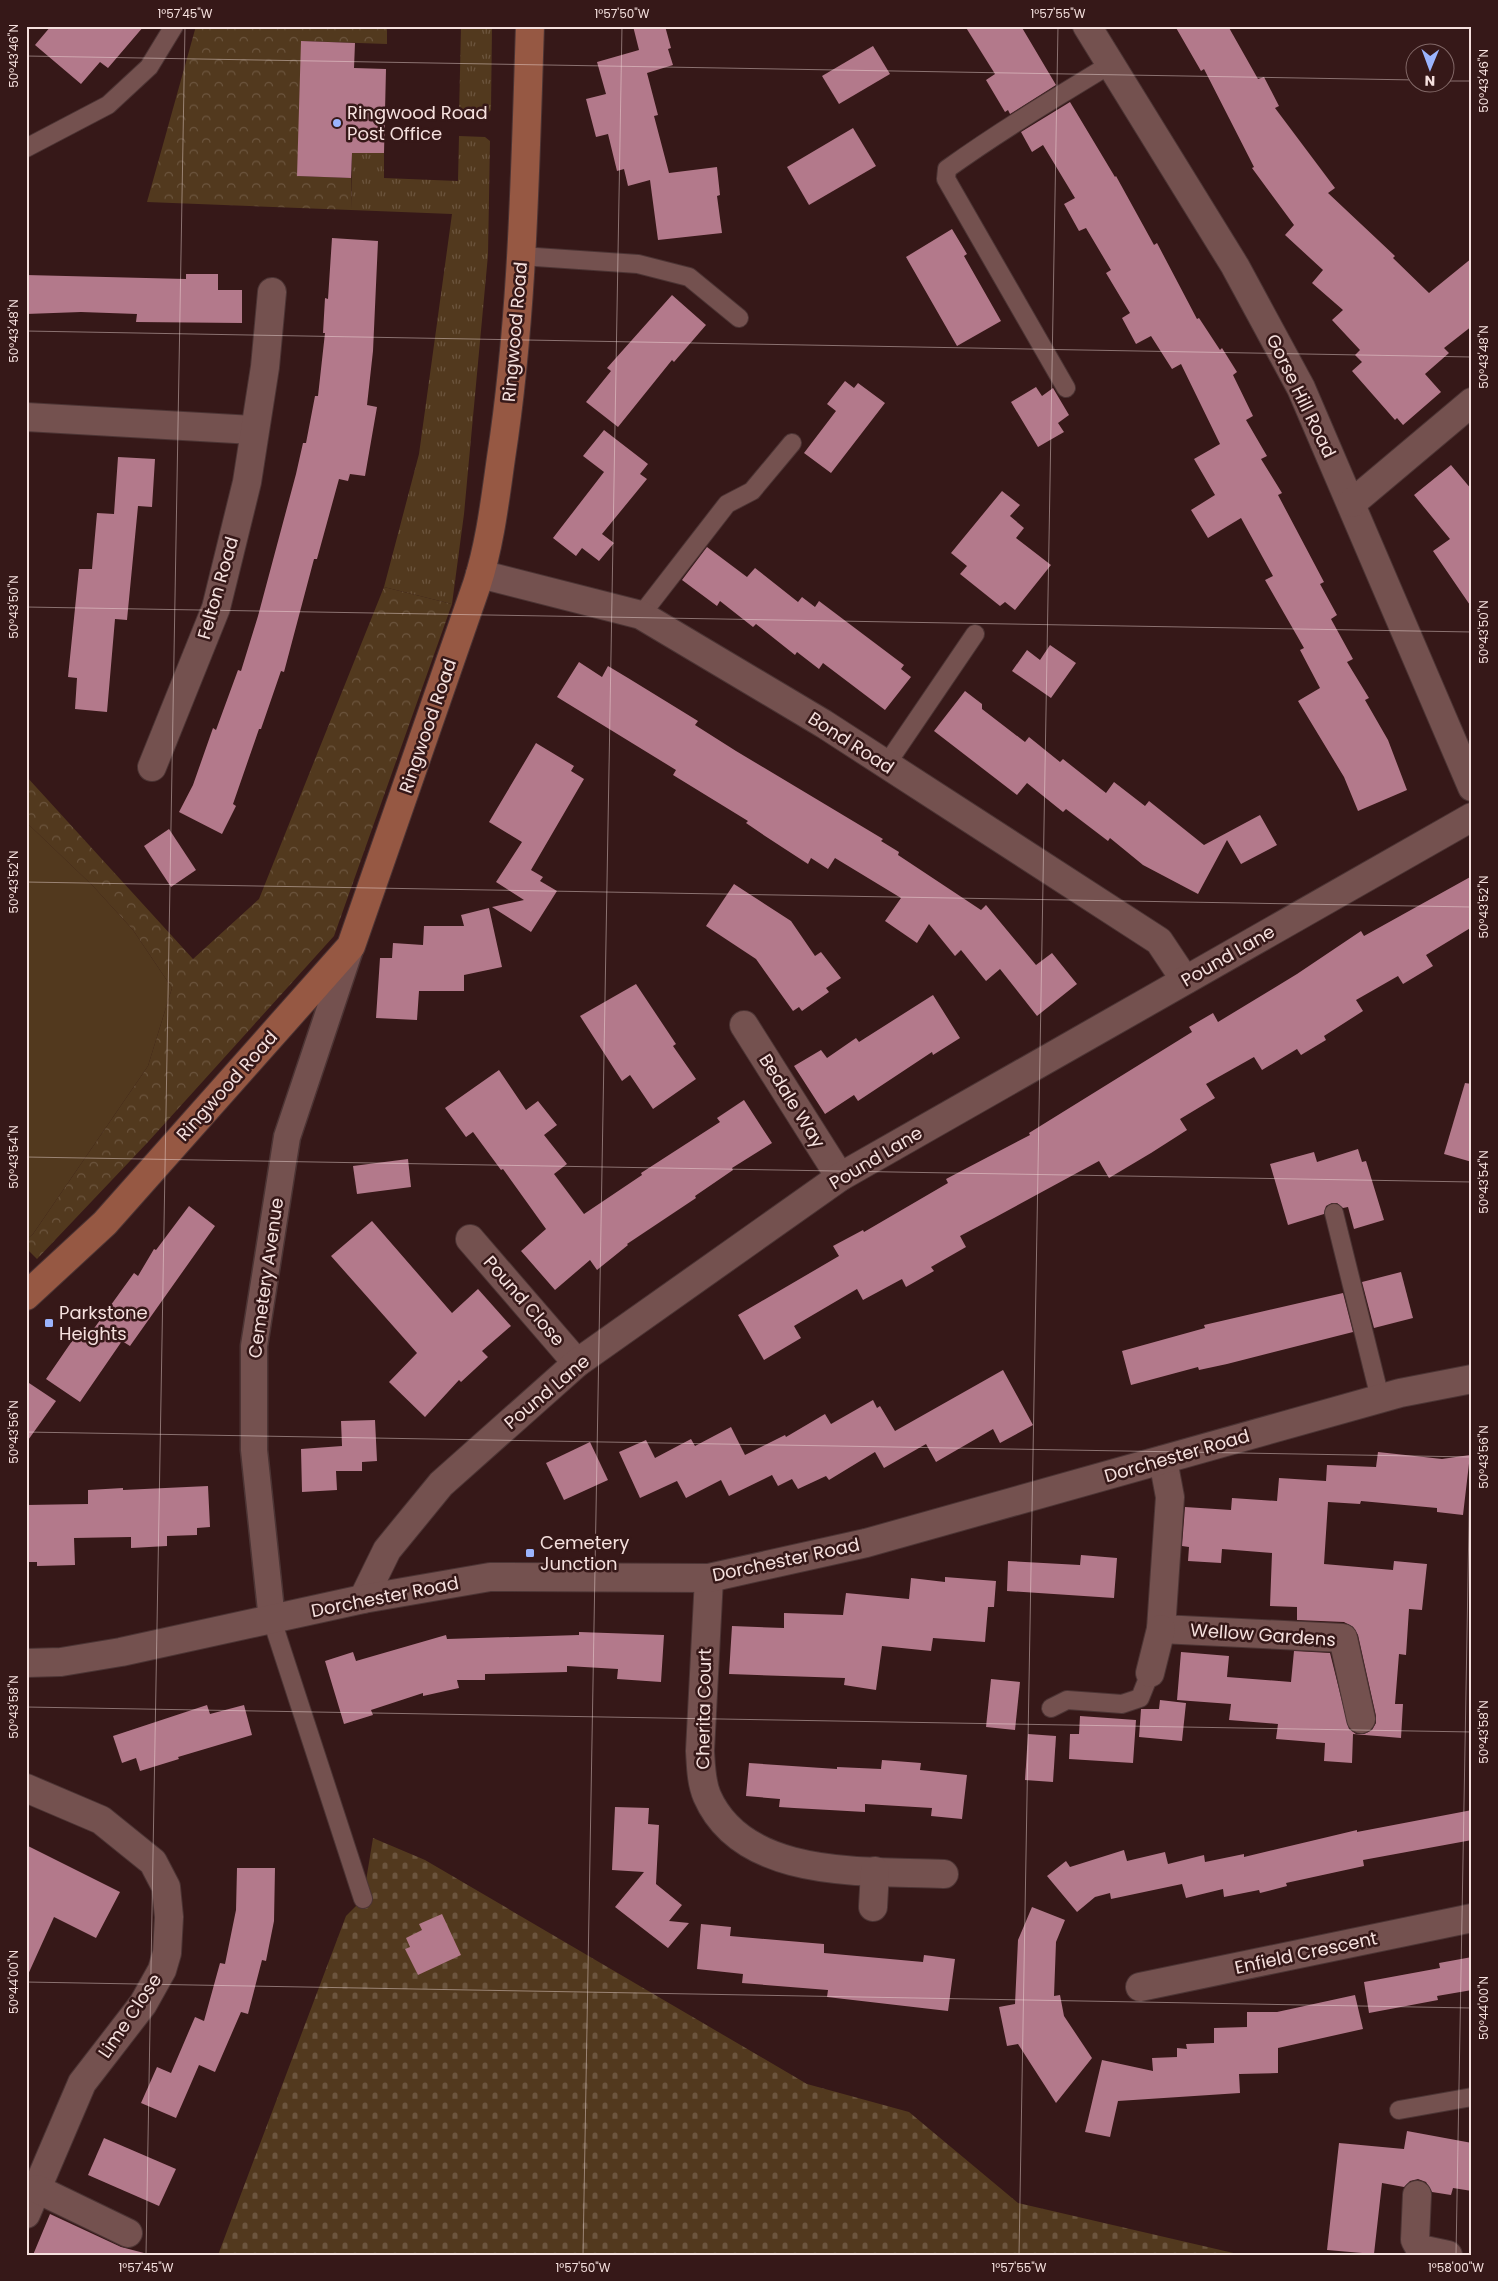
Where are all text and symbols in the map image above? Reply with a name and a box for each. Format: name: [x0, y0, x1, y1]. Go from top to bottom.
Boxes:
text: 1°57'45"W: [157, 5, 213, 22]
text: 1°57'50"W: [594, 5, 650, 22]
text: 1°57'55"W: [1030, 5, 1086, 22]
text: 50°43'46"N: [5, 24, 22, 88]
north arrow: [1406, 42, 1456, 92]
text: 50°43'46"N: [1475, 49, 1492, 113]
text: N: [1424, 71, 1435, 91]
place label: Ringwood Road Post Office: [347, 100, 488, 146]
marker: Ringwood Road Post Office: [331, 117, 343, 129]
street label: Ringwood Road: [496, 261, 533, 403]
text: 50°43'48"N: [5, 299, 22, 363]
text: 50°43'48"N: [1475, 325, 1492, 389]
street label: Gorse Hill Road: [1261, 330, 1342, 462]
street label: Felton Road: [191, 534, 244, 642]
text: 50°43'50"N: [5, 575, 22, 639]
text: 50°43'50"N: [1475, 600, 1492, 664]
street label: Ringwood Road: [393, 655, 462, 796]
street label: Bond Road: [803, 705, 899, 780]
text: 50°43'52"N: [5, 851, 22, 913]
text: 50°43'52"N: [1475, 876, 1492, 938]
street label: Pound Lane: [1176, 919, 1279, 993]
street label: Ringwood Road: [170, 1025, 283, 1146]
street label: Bedale Way: [754, 1049, 831, 1153]
street label: Pound Lane: [824, 1120, 927, 1195]
text: 50°43'54"N: [5, 1125, 22, 1189]
text: 50°43'54"N: [1475, 1150, 1492, 1214]
street label: Cemetery Avenue: [242, 1196, 289, 1360]
street label: Pound Close: [478, 1250, 571, 1351]
place label: Parkstone Heights: [59, 1300, 148, 1346]
marker: Parkstone Heights: [43, 1317, 55, 1329]
street label: Pound Lane: [499, 1348, 595, 1435]
text: 50°43'56"N: [5, 1400, 22, 1464]
street label: Dorchester Road: [1101, 1423, 1252, 1488]
text: 50°43'56"N: [1475, 1425, 1492, 1489]
place label: Cemetery Junction: [540, 1530, 629, 1576]
street label: Dorchester Road: [710, 1532, 862, 1587]
marker: Cemetery Junction: [524, 1547, 536, 1559]
street label: Dorchester Road: [309, 1570, 461, 1623]
street label: Wellow Gardens: [1189, 1617, 1337, 1652]
street label: Cherita Court: [690, 1648, 717, 1770]
text: 50°43'58"N: [5, 1675, 22, 1739]
text: 50°43'58"N: [1475, 1700, 1492, 1764]
street label: Enfield Crescent: [1232, 1925, 1379, 1980]
text: 50°44'00"N: [5, 1950, 22, 2014]
street label: Lime Close: [92, 1968, 167, 2063]
text: 50°44'00"N: [1475, 1976, 1492, 2040]
text: 1°57'45"W: [118, 2259, 174, 2276]
text: 1°57'50"W: [555, 2259, 611, 2276]
text: 1°57'55"W: [991, 2259, 1047, 2276]
text: 1°58'00"W: [1428, 2259, 1484, 2276]

